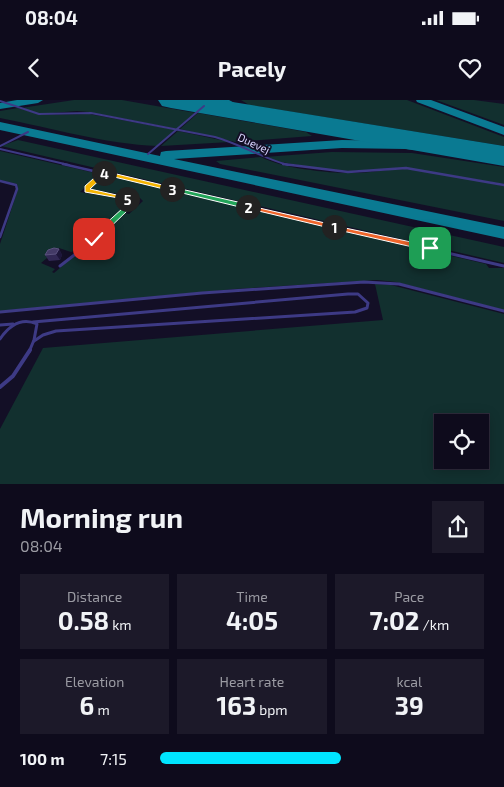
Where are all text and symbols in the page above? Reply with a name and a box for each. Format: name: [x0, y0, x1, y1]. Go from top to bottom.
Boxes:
text: 08:04: [25, 6, 78, 29]
icon: back: [20, 54, 48, 82]
icon: heart: [456, 54, 484, 82]
text: Pacely: [218, 55, 286, 81]
street label: Duevej: [235, 130, 272, 157]
pin: 4: [92, 160, 116, 186]
text: 4: [100, 165, 109, 182]
pin: 3: [160, 176, 184, 202]
text: 3: [169, 181, 176, 198]
pin: 5: [114, 186, 140, 212]
text: 5: [124, 191, 131, 208]
pin: 2: [236, 194, 260, 220]
text: 2: [244, 199, 253, 216]
pin: 1: [322, 214, 346, 240]
pin: [73, 218, 115, 260]
text: 1: [331, 219, 338, 236]
icon: check: [80, 225, 108, 253]
pin: [409, 227, 451, 269]
icon: arrive: [416, 234, 444, 262]
map controls: [434, 414, 489, 469]
button: locate: [434, 414, 489, 469]
text: Morning run: [20, 500, 183, 534]
button: share: [432, 501, 484, 553]
text: 08:04: [20, 536, 63, 555]
text: Distance: [67, 588, 122, 605]
text: Time: [236, 588, 268, 605]
text: Pace: [394, 588, 424, 605]
text: 0.58: [58, 605, 109, 635]
text: 4:05: [226, 605, 278, 635]
text: 7:02: [369, 605, 419, 635]
text: km: [109, 616, 132, 633]
text: /km: [419, 616, 449, 633]
text: Elevation: [65, 673, 124, 690]
text: Heart rate: [220, 673, 284, 690]
text: kcal: [397, 673, 422, 690]
text: 6: [80, 690, 94, 720]
text: 163: [216, 690, 256, 720]
text: 39: [395, 690, 424, 720]
text: m: [94, 701, 110, 718]
text: bpm: [256, 701, 288, 718]
text: 100 m: [20, 749, 65, 768]
text: 7:15: [100, 749, 127, 768]

